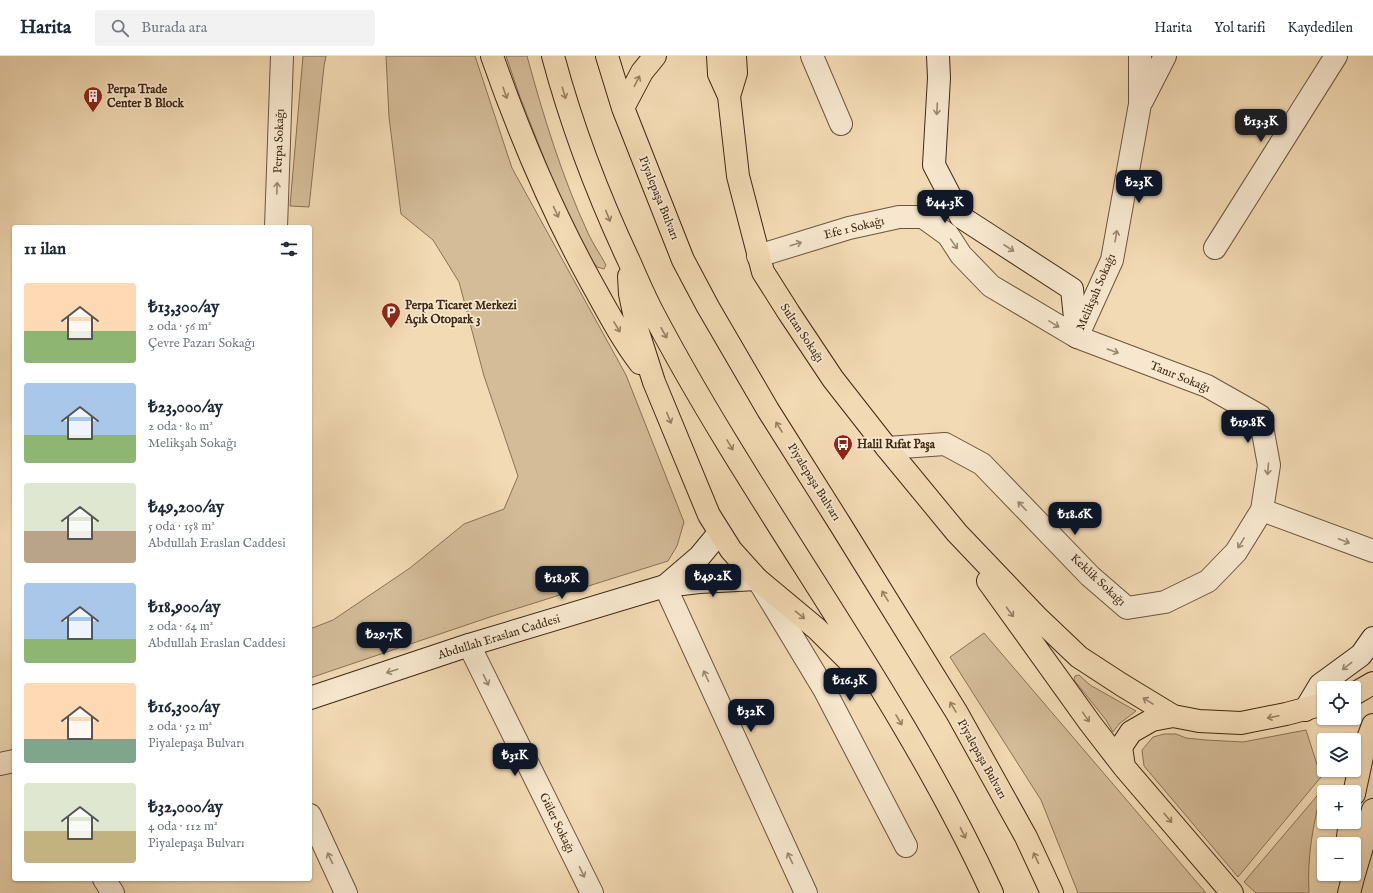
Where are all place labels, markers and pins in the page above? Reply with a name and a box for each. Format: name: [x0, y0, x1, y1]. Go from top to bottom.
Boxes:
place label: Perpa Trade Center B Block: [107, 82, 184, 111]
building icon: Perpa Trade Center B Block: [82, 85, 104, 113]
pin: ₺13.3K: [1228, 109, 1294, 143]
pin: ₺23K: [1115, 170, 1163, 204]
pin: ₺44.3K: [912, 190, 978, 224]
place label: Perpa Ticaret Merkezi Açık Otopark 3: [404, 298, 517, 328]
parking icon: Perpa Ticaret Merkezi Açık Otopark 3: [380, 301, 402, 329]
pin: ₺19.8K: [1215, 410, 1281, 444]
bus stop icon: Halil Rıfat Paşa: [832, 433, 854, 461]
place label: Halil Rıfat Paşa: [857, 437, 936, 453]
pin: ₺18.6K: [1042, 502, 1108, 536]
pin: ₺49.2K: [680, 564, 746, 598]
pin: ₺18.9K: [529, 566, 595, 600]
pin: ₺29.7K: [351, 622, 417, 656]
pin: ₺16.3K: [817, 668, 883, 702]
pin: ₺32K: [727, 699, 775, 733]
pin: ₺31K: [491, 743, 539, 777]

